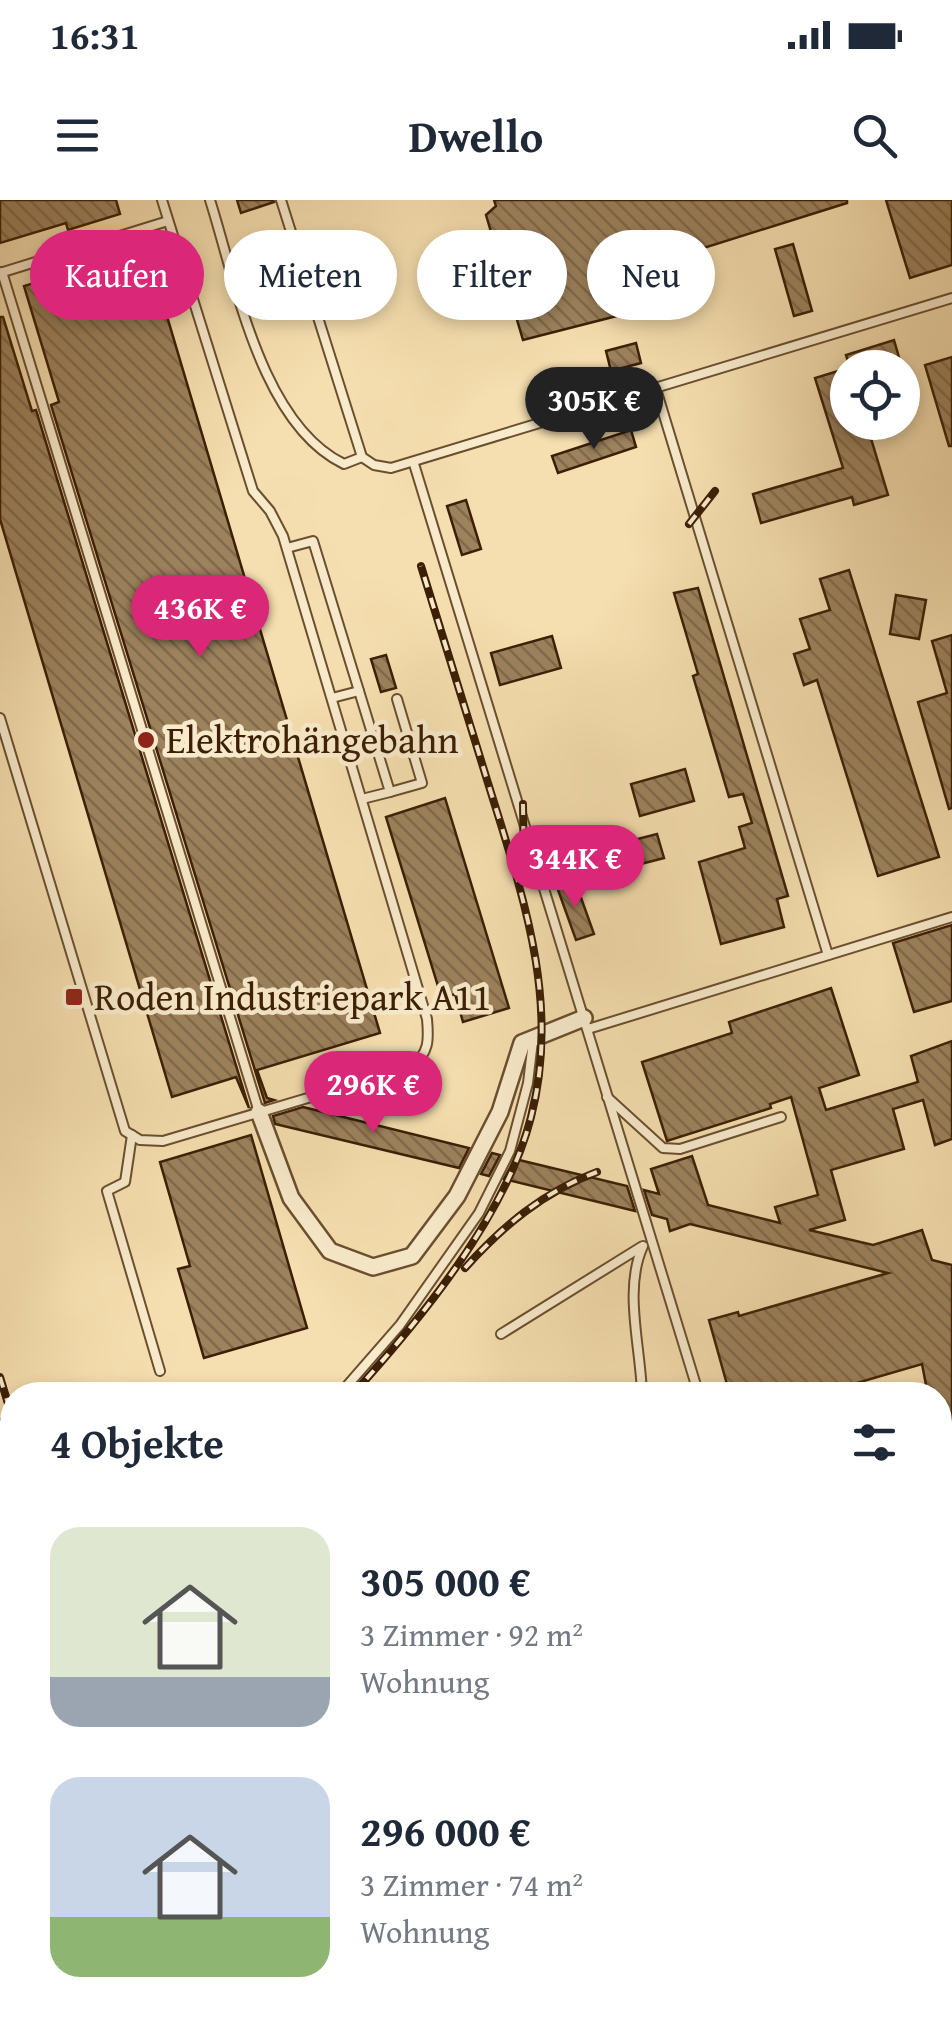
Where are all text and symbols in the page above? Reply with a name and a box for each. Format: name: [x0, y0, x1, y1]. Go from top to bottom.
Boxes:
text: 16:31: [50, 7, 140, 63]
text: Dwello: [409, 103, 543, 168]
icon: menu: [50, 108, 105, 163]
icon: search: [847, 108, 902, 163]
chip: Kaufen: [30, 230, 204, 320]
chip: Mieten: [224, 230, 397, 320]
chip: Filter: [417, 230, 567, 320]
chip: Neu: [587, 230, 715, 320]
map controls: [830, 350, 920, 440]
button: locate: [830, 350, 920, 440]
pin: 305K €: [513, 367, 675, 452]
text: 305K €: [547, 376, 641, 423]
pin: 436K €: [119, 575, 281, 660]
text: 436K €: [153, 584, 247, 631]
place label: Elektrohängebahn: [166, 711, 459, 767]
marker: Elektrohängebahn: [135, 729, 157, 751]
pin: 344K €: [494, 825, 656, 910]
text: 344K €: [528, 834, 622, 881]
place label: Roden Industriepark A11: [94, 968, 491, 1024]
marker: Roden Industriepark A11: [63, 986, 85, 1008]
pin: 296K €: [292, 1051, 454, 1136]
text: 296K €: [326, 1060, 420, 1107]
text: 4 Objekte: [50, 1412, 224, 1473]
icon: filters: [847, 1415, 902, 1470]
text: 305 000 €: [360, 1550, 531, 1611]
icon: home: [130, 1567, 250, 1687]
text: 3 Zimmer · 92 m²: [360, 1611, 583, 1658]
text: Wohnung: [360, 1658, 489, 1705]
text: 296 000 €: [360, 1800, 531, 1861]
icon: home: [130, 1817, 250, 1937]
text: 3 Zimmer · 74 m²: [360, 1861, 583, 1908]
text: Wohnung: [360, 1908, 489, 1955]

